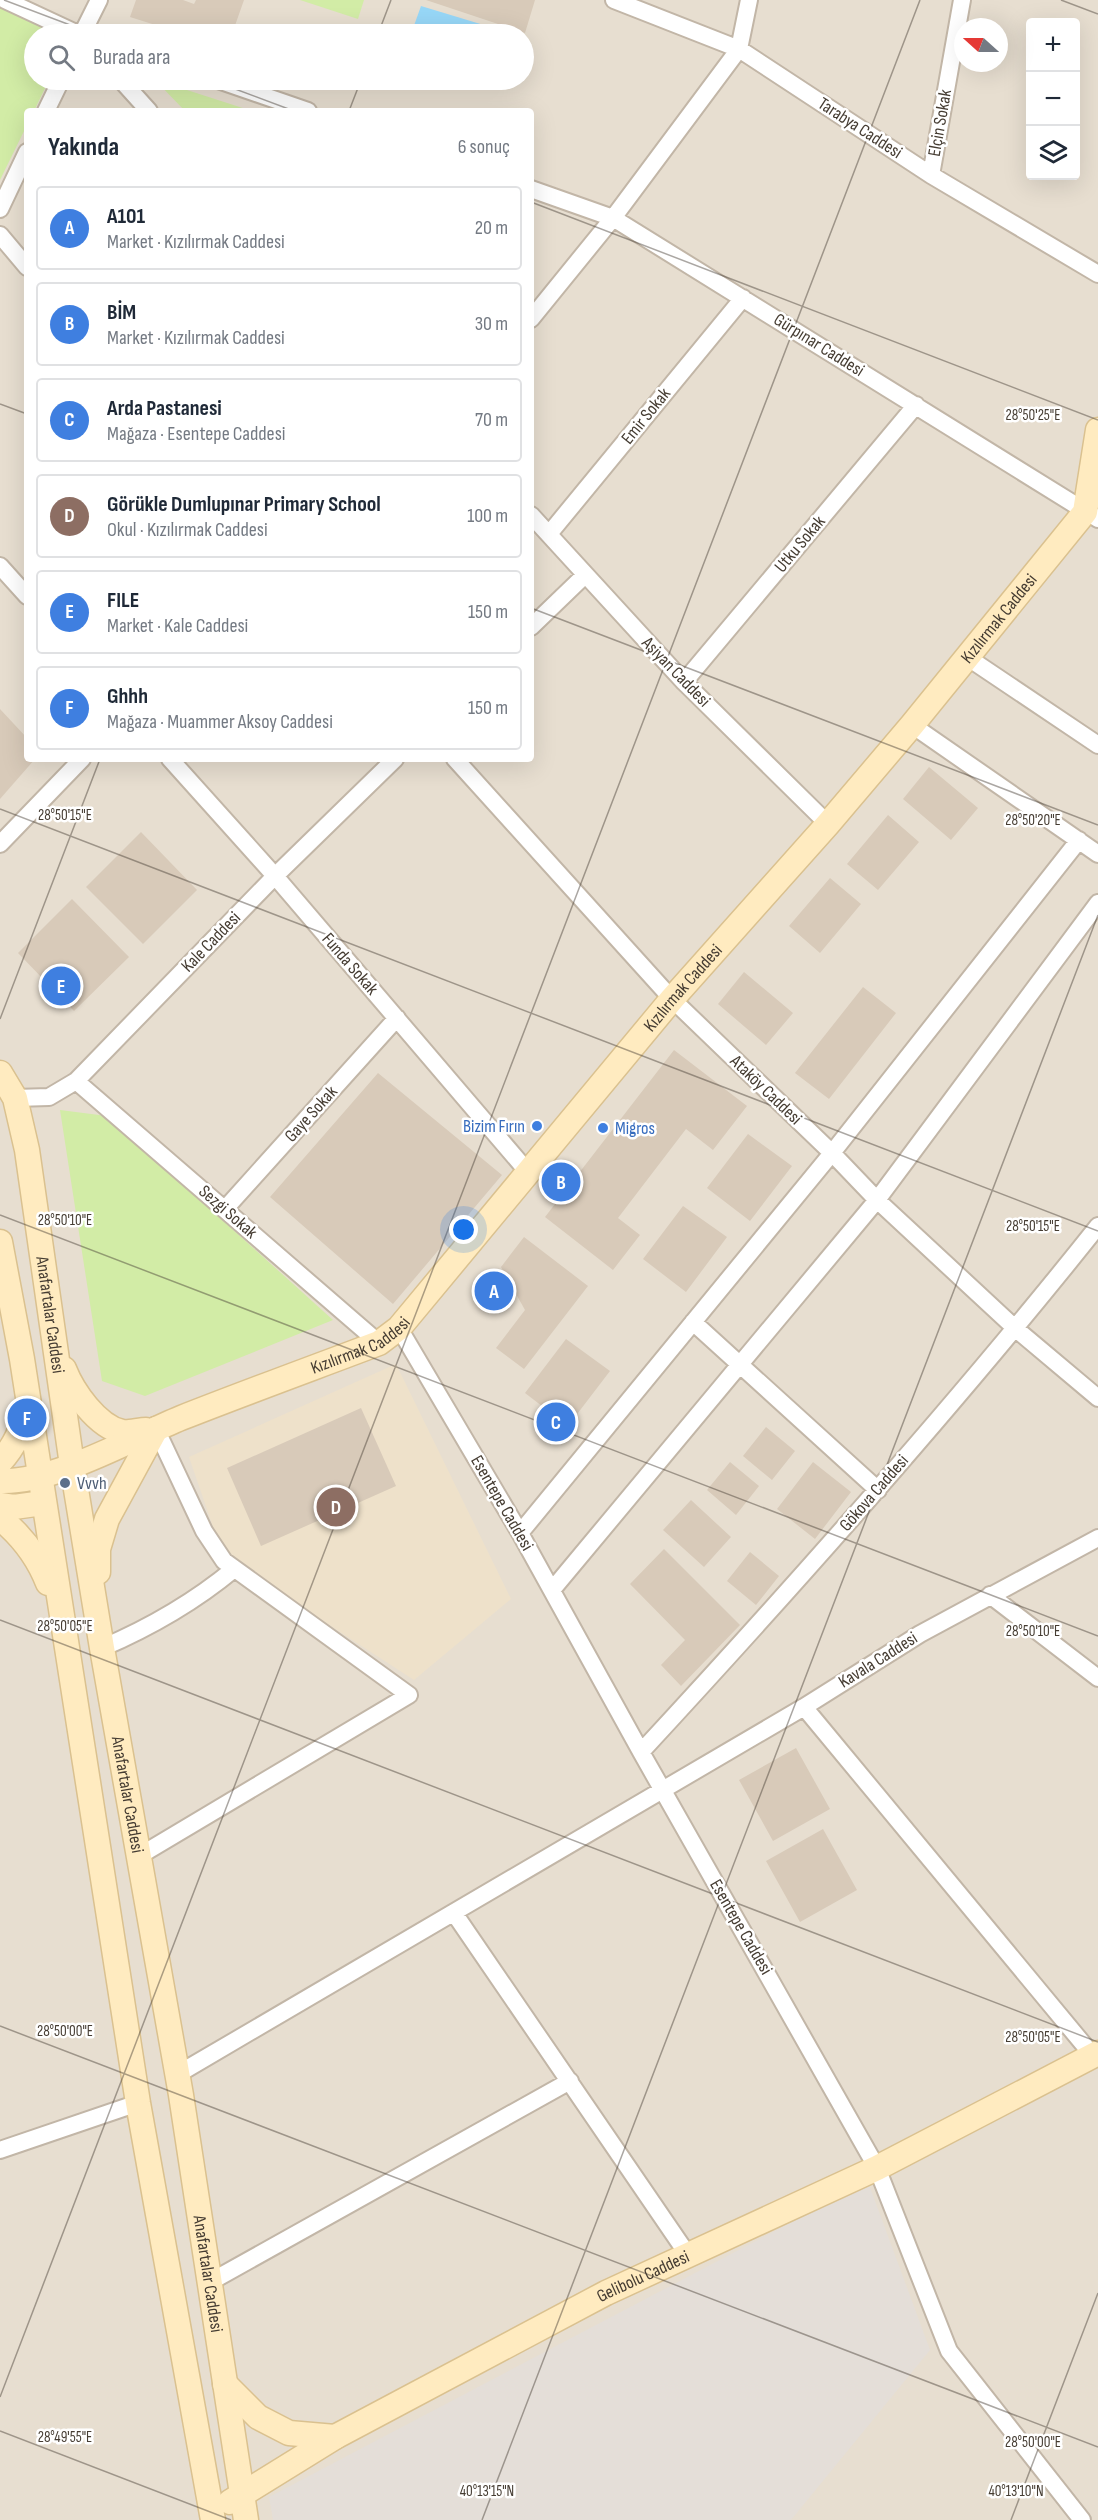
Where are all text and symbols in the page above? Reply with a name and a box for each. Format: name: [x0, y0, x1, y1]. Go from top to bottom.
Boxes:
north arrow: [954, 18, 1008, 72]
map controls: [1026, 18, 1080, 180]
button: +: [1026, 18, 1080, 72]
search box: [24, 24, 534, 90]
icon: search: [45, 41, 78, 74]
text: Burada ara: [93, 44, 170, 71]
button: −: [1026, 72, 1080, 126]
street label: Elçin Sokak: [924, 88, 956, 158]
street label: Tarabya Caddesi: [814, 93, 906, 163]
button: layers: [1026, 126, 1080, 180]
text: Yakında: [48, 132, 119, 163]
text: 6 sonuç: [458, 135, 510, 159]
text: A101: [107, 203, 145, 230]
text: A: [65, 216, 74, 240]
text: 20 m: [475, 216, 508, 240]
text: Market · Kızılırmak Caddesi: [107, 230, 285, 254]
text: BİM: [107, 299, 136, 326]
street label: Gürpınar Caddesi: [770, 309, 868, 381]
text: B: [65, 312, 74, 336]
text: 30 m: [475, 312, 508, 336]
text: Market · Kızılırmak Caddesi: [107, 326, 285, 350]
street label: Emir Sokak: [617, 384, 675, 448]
text: Arda Pastanesi: [107, 395, 222, 422]
text: 28°50'25"E: [1006, 406, 1060, 425]
text: C: [64, 408, 75, 432]
text: 70 m: [475, 408, 508, 432]
text: Mağaza · Esentepe Caddesi: [107, 422, 286, 446]
text: Görükle Dumlupınar Primary School: [107, 491, 381, 518]
text: D: [64, 504, 75, 528]
text: 100 m: [467, 504, 508, 528]
street label: Utku Sokak: [770, 511, 830, 577]
text: Okul · Kızılırmak Caddesi: [107, 518, 268, 542]
street label: Kızılırmak Caddesi: [956, 569, 1041, 667]
text: FILE: [107, 587, 139, 614]
text: E: [65, 600, 74, 624]
text: 150 m: [468, 600, 508, 624]
text: Market · Kale Caddesi: [107, 614, 248, 638]
street label: Aşiyan Caddesi: [637, 632, 715, 711]
text: Ghhh: [107, 683, 148, 710]
text: F: [65, 696, 74, 720]
text: 150 m: [468, 696, 508, 720]
text: Mağaza · Muammer Aksoy Caddesi: [107, 710, 333, 734]
text: 28°50'15"E: [38, 806, 92, 825]
text: 28°50'20"E: [1005, 811, 1061, 830]
street label: Kale Caddesi: [177, 907, 245, 977]
street label: Funda Sokak: [317, 929, 383, 999]
street label: Kızılırmak Caddesi: [639, 940, 726, 1036]
pin: E: [42, 964, 80, 1008]
street label: Ataköy Caddesi: [725, 1050, 806, 1129]
street label: Gaye Sokak: [280, 1081, 342, 1146]
place label: Bizim Fırın: [463, 1116, 525, 1137]
place label: Migros: [615, 1118, 655, 1139]
marker: Bizim Fırın: [530, 1119, 544, 1133]
marker: Migros: [596, 1121, 610, 1135]
pin: B: [542, 1160, 580, 1204]
street label: Sezgi Sokak: [194, 1181, 262, 1243]
text: 28°50'10"E: [38, 1211, 92, 1230]
your location: [449, 1215, 478, 1244]
text: 28°50'15"E: [1006, 1217, 1060, 1236]
street label: Anafartalar Caddesi: [32, 1254, 69, 1375]
pin: A: [474, 1268, 514, 1314]
street label: Kızılırmak Caddesi: [308, 1312, 414, 1378]
pin: F: [8, 1396, 46, 1440]
pin: C: [536, 1400, 576, 1444]
street label: Gökova Caddesi: [835, 1451, 913, 1535]
street label: Esentepe Caddesi: [466, 1452, 538, 1554]
place label: Vvvh: [77, 1473, 107, 1494]
marker: Vvvh: [58, 1476, 72, 1490]
pin: D: [316, 1484, 356, 1530]
text: 28°50'05"E: [37, 1617, 93, 1636]
text: 28°50'10"E: [1006, 1622, 1060, 1641]
street label: Kavala Caddesi: [835, 1628, 921, 1692]
street label: Anafartalar Caddesi: [107, 1734, 149, 1855]
street label: Esentepe Caddesi: [705, 1876, 777, 1978]
text: 28°50'00"E: [37, 2022, 93, 2041]
text: 28°50'05"E: [1005, 2028, 1061, 2047]
street label: Anafartalar Caddesi: [189, 2213, 228, 2334]
street label: Gelibolu Caddesi: [593, 2246, 693, 2307]
text: 28°49'55"E: [38, 2428, 92, 2447]
text: 28°50'00"E: [1005, 2433, 1061, 2452]
text: 40°13'15"N: [460, 2482, 514, 2501]
text: 40°13'10"N: [988, 2482, 1044, 2501]

